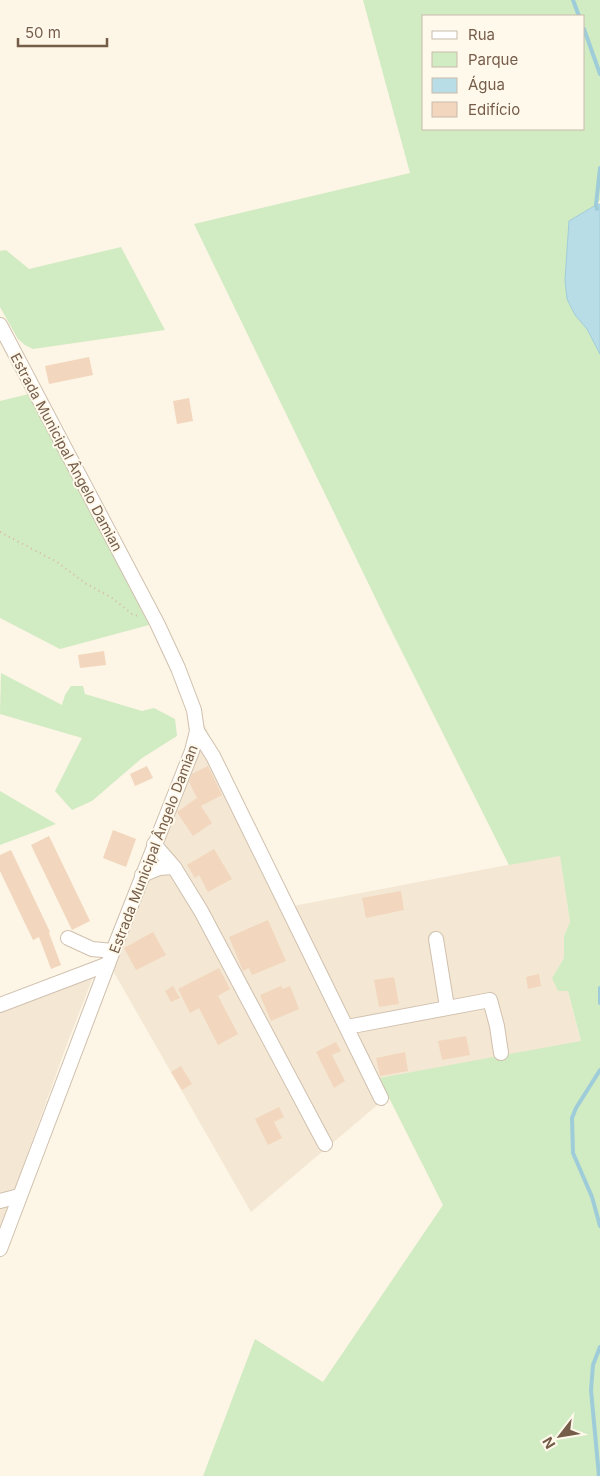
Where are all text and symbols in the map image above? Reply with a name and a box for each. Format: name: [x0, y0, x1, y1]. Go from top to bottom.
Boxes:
scale bar: [18, 15, 106, 47]
legend: [422, 15, 585, 130]
text: 50 m: [25, 23, 61, 42]
text: Rua: [468, 25, 495, 44]
text: Parque: [468, 50, 518, 69]
text: Água: [468, 75, 505, 94]
text: Edifício: [468, 100, 520, 119]
street label: Estrada Municipal Ângelo Damian: [7, 350, 127, 554]
street label: Estrada Municipal Ângelo Damian: [105, 742, 201, 956]
north arrow: [535, 1411, 585, 1461]
text: N: [538, 1434, 558, 1452]

